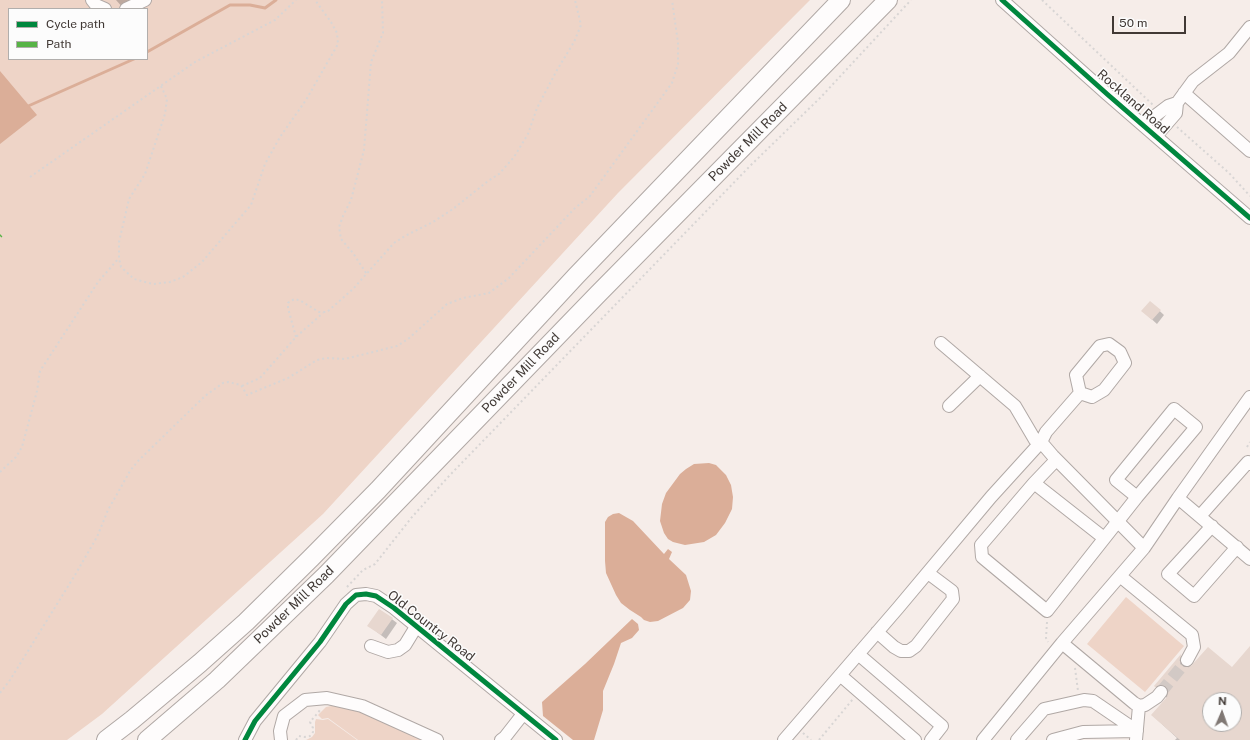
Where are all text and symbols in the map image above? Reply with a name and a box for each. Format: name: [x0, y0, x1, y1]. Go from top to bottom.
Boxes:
legend: [8, 8, 148, 60]
scale bar: [1114, 8, 1188, 34]
text: 50 m: [1119, 16, 1147, 30]
text: Cycle path: [46, 17, 105, 31]
text: Path: [46, 37, 72, 51]
street label: Rockland Road: [1094, 66, 1172, 138]
street label: Powder Mill Road: [705, 99, 791, 185]
street label: Powder Mill Road: [479, 330, 563, 416]
street label: Powder Mill Road: [251, 563, 337, 647]
street label: Old Country Road: [384, 587, 478, 665]
north arrow: [1202, 692, 1242, 732]
text: N: [1218, 695, 1227, 707]

